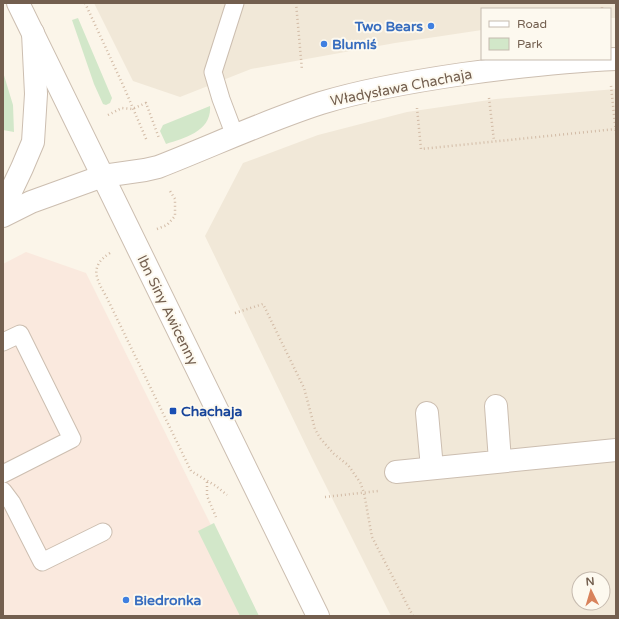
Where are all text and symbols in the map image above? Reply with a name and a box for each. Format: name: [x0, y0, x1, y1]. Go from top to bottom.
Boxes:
legend: [481, 8, 611, 60]
text: Road: [517, 17, 547, 31]
place label: Two Bears: [354, 18, 423, 35]
marker: Two Bears: [426, 21, 436, 31]
place label: Blumiś: [332, 36, 377, 53]
text: Park: [517, 37, 543, 51]
marker: Blumiś: [319, 39, 329, 49]
street label: Władysława Chachaja: [329, 65, 473, 110]
street label: Ibn Siny Awicenny: [133, 252, 202, 369]
place label: Chachaja: [181, 403, 243, 420]
marker: Chachaja: [168, 406, 178, 416]
north arrow: [571, 571, 611, 611]
text: N: [585, 575, 595, 588]
place label: Biedronka: [134, 592, 202, 609]
marker: Biedronka: [121, 595, 131, 605]

